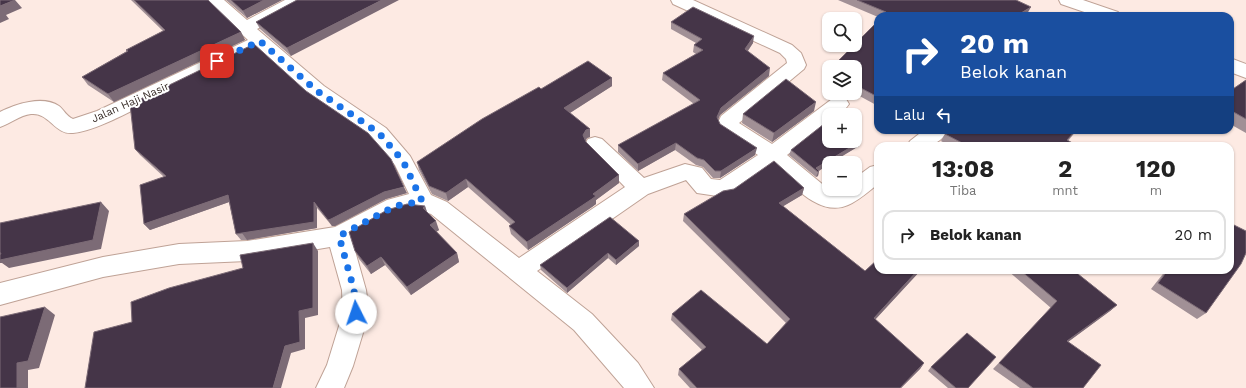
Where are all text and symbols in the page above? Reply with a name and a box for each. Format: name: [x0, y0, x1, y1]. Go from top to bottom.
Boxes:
map controls: [822, 12, 862, 196]
button: search: [822, 12, 862, 52]
text: 20 m: [960, 27, 1029, 60]
icon: right: [894, 28, 946, 80]
pin: [200, 44, 234, 78]
icon: arrive: [206, 50, 228, 72]
button: layers: [822, 60, 862, 100]
text: Belok kanan: [960, 61, 1067, 82]
street label: Jalan Haji Nasir: [89, 79, 172, 125]
icon: left: [933, 104, 955, 126]
text: Lalu: [894, 106, 925, 124]
button: +: [822, 108, 862, 148]
text: 13:08: [932, 155, 994, 183]
text: 2: [1058, 155, 1072, 183]
text: 120: [1136, 155, 1176, 183]
button: −: [822, 156, 862, 196]
text: Tiba: [950, 183, 976, 198]
text: mnt: [1052, 183, 1078, 198]
text: m: [1150, 183, 1162, 198]
icon: right: [896, 224, 918, 246]
text: Belok kanan: [930, 226, 1021, 244]
text: 20 m: [1175, 226, 1212, 244]
position arrow: [335, 292, 377, 334]

